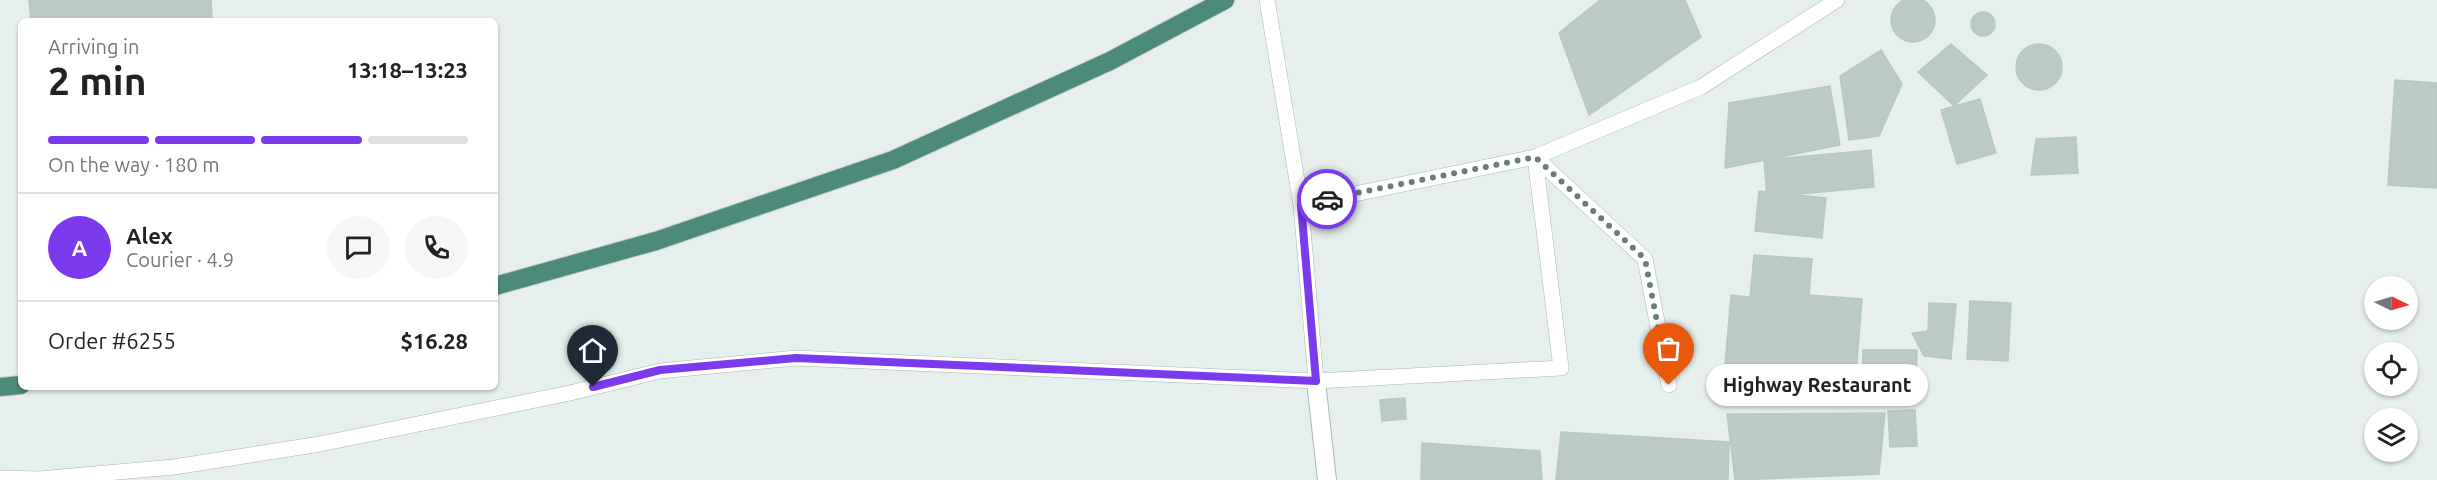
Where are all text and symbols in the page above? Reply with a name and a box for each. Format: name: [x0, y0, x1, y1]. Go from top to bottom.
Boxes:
text: Arriving in: [48, 35, 139, 58]
text: 13:18–13:23: [347, 57, 468, 82]
text: 2 min: [48, 59, 147, 102]
text: On the way · 180 m: [48, 153, 220, 176]
courier: [1297, 169, 1357, 229]
icon: car: [1311, 183, 1344, 216]
button: chat: [327, 216, 390, 279]
button: phone: [405, 216, 468, 279]
text: Alex: [126, 223, 173, 248]
text: A: [72, 235, 87, 260]
text: Courier · 4.9: [126, 248, 234, 271]
north arrow: [2364, 276, 2418, 330]
map controls: [2364, 276, 2418, 462]
pin: [1643, 323, 1694, 385]
pin: [567, 325, 618, 387]
text: Order #6255: [48, 328, 176, 353]
text: $16.28: [401, 328, 468, 353]
icon: bag: [1652, 332, 1685, 365]
icon: home: [576, 334, 609, 367]
button: locate: [2364, 342, 2418, 396]
callout: Highway Restaurant: [1705, 364, 1927, 406]
text: Highway Restaurant: [1723, 373, 1911, 396]
button: layers: [2364, 408, 2418, 462]

